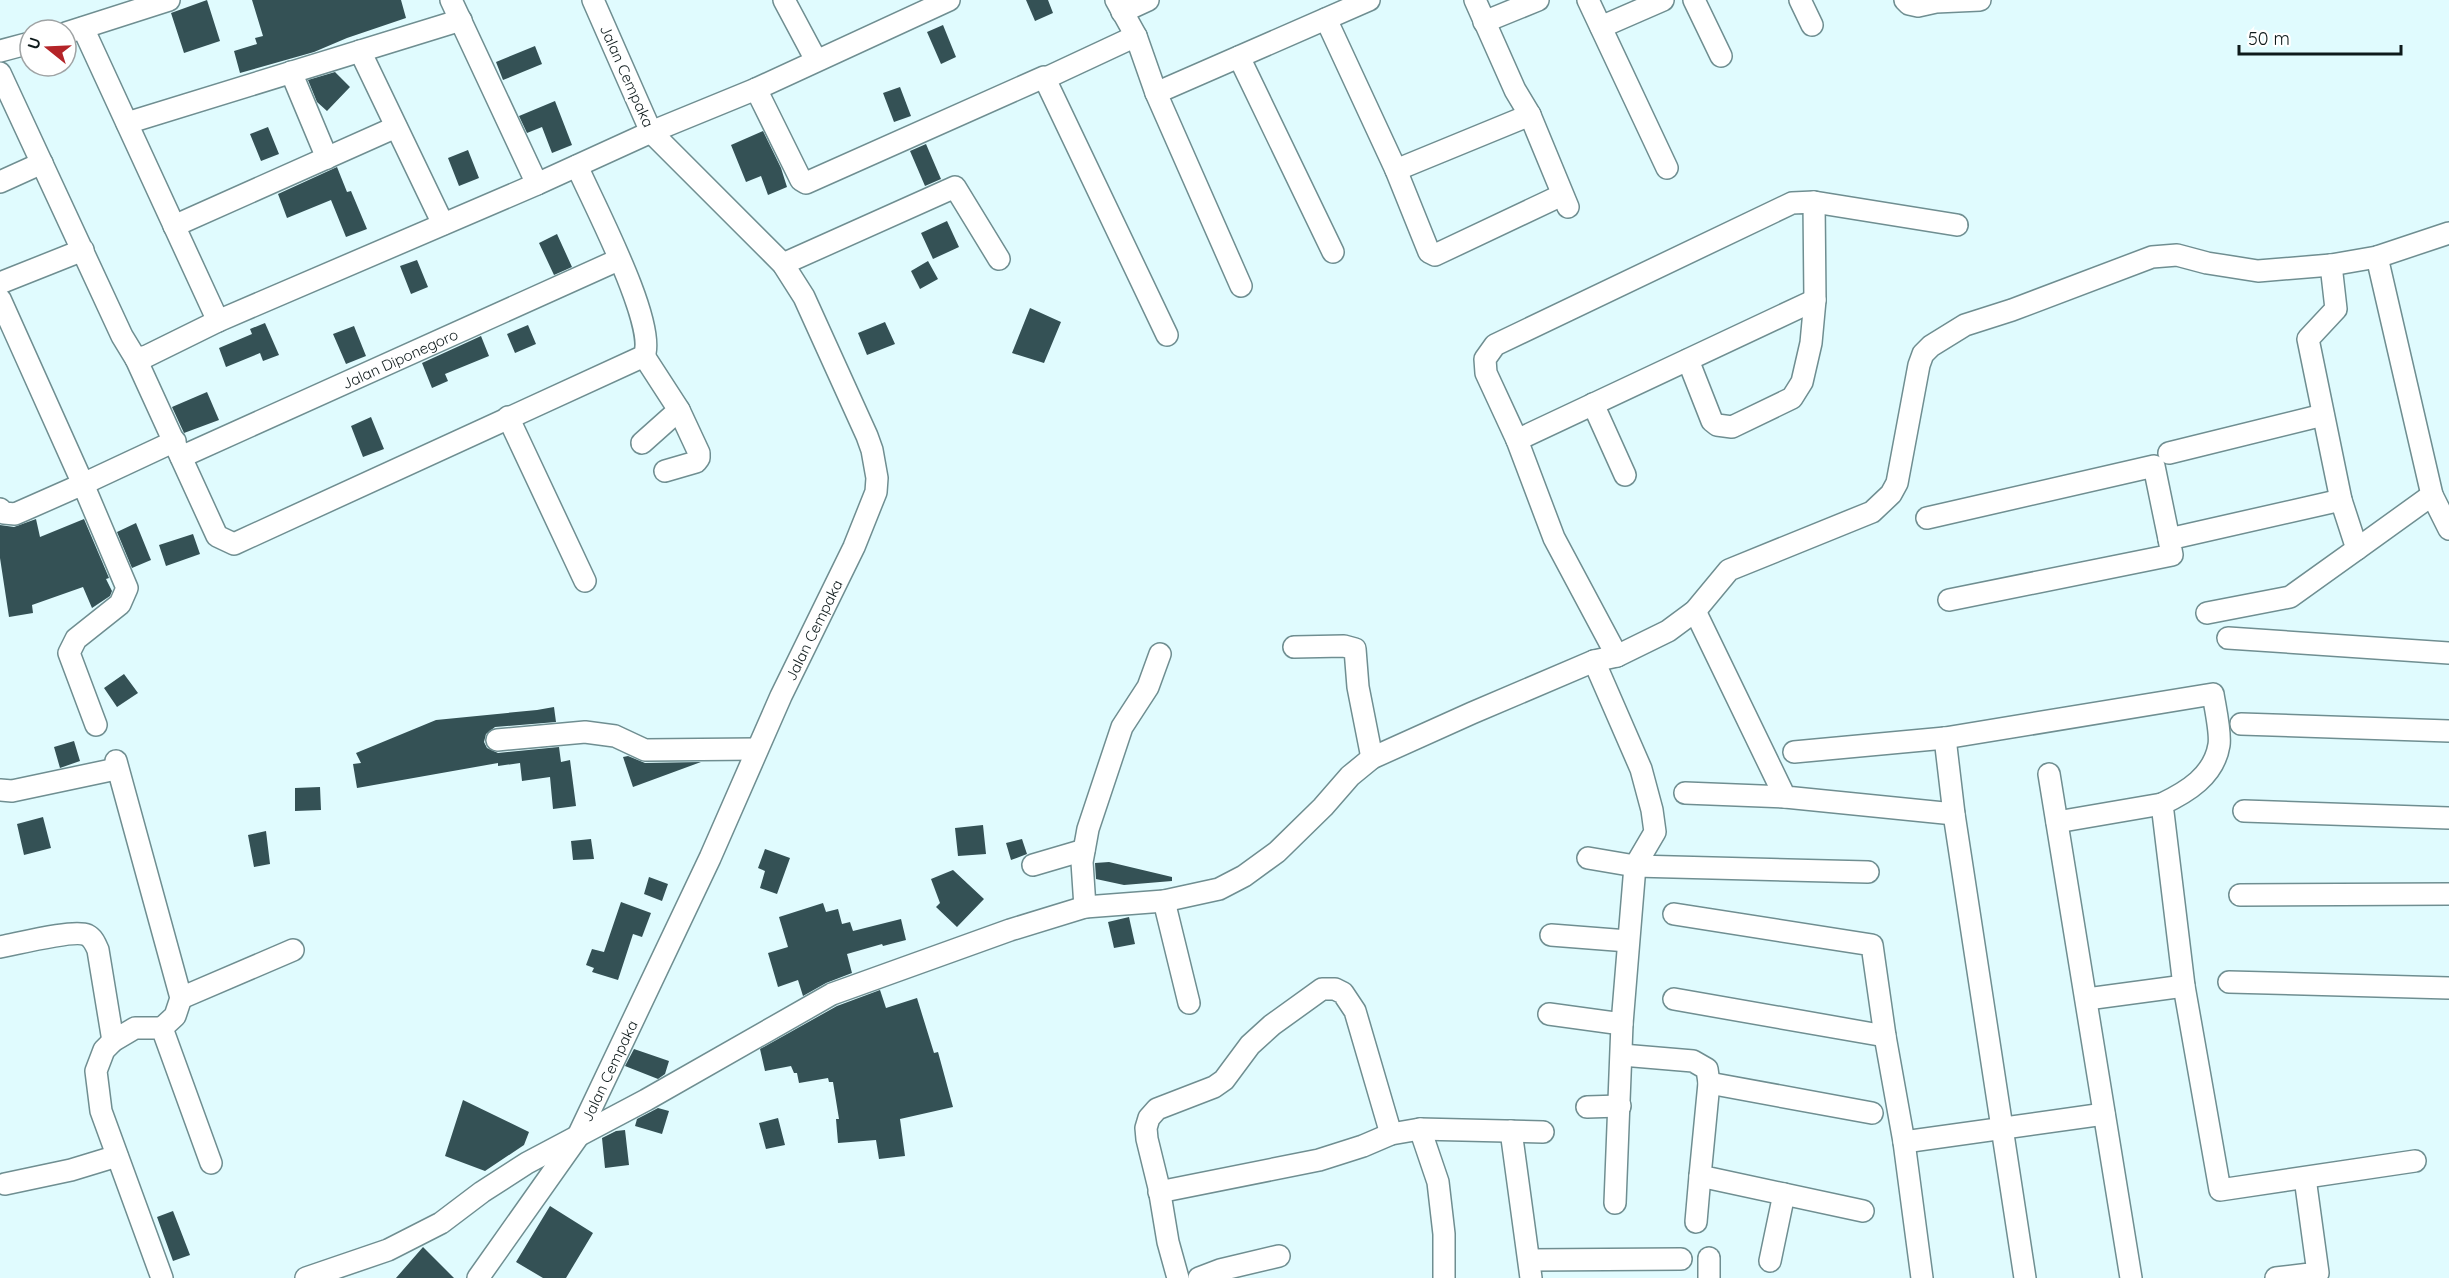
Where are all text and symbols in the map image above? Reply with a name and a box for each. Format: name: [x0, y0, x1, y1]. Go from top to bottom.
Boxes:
north arrow: [18, 18, 78, 78]
scale bar: [2239, 18, 2401, 56]
street label: Jalan Cempaka: [596, 22, 658, 130]
text: 50 m: [2248, 27, 2290, 50]
text: U: [22, 35, 45, 52]
street label: Jalan Diponegoro: [339, 324, 461, 393]
street label: Jalan Cempaka: [781, 576, 846, 684]
street label: Jalan Cempaka: [577, 1017, 641, 1125]

